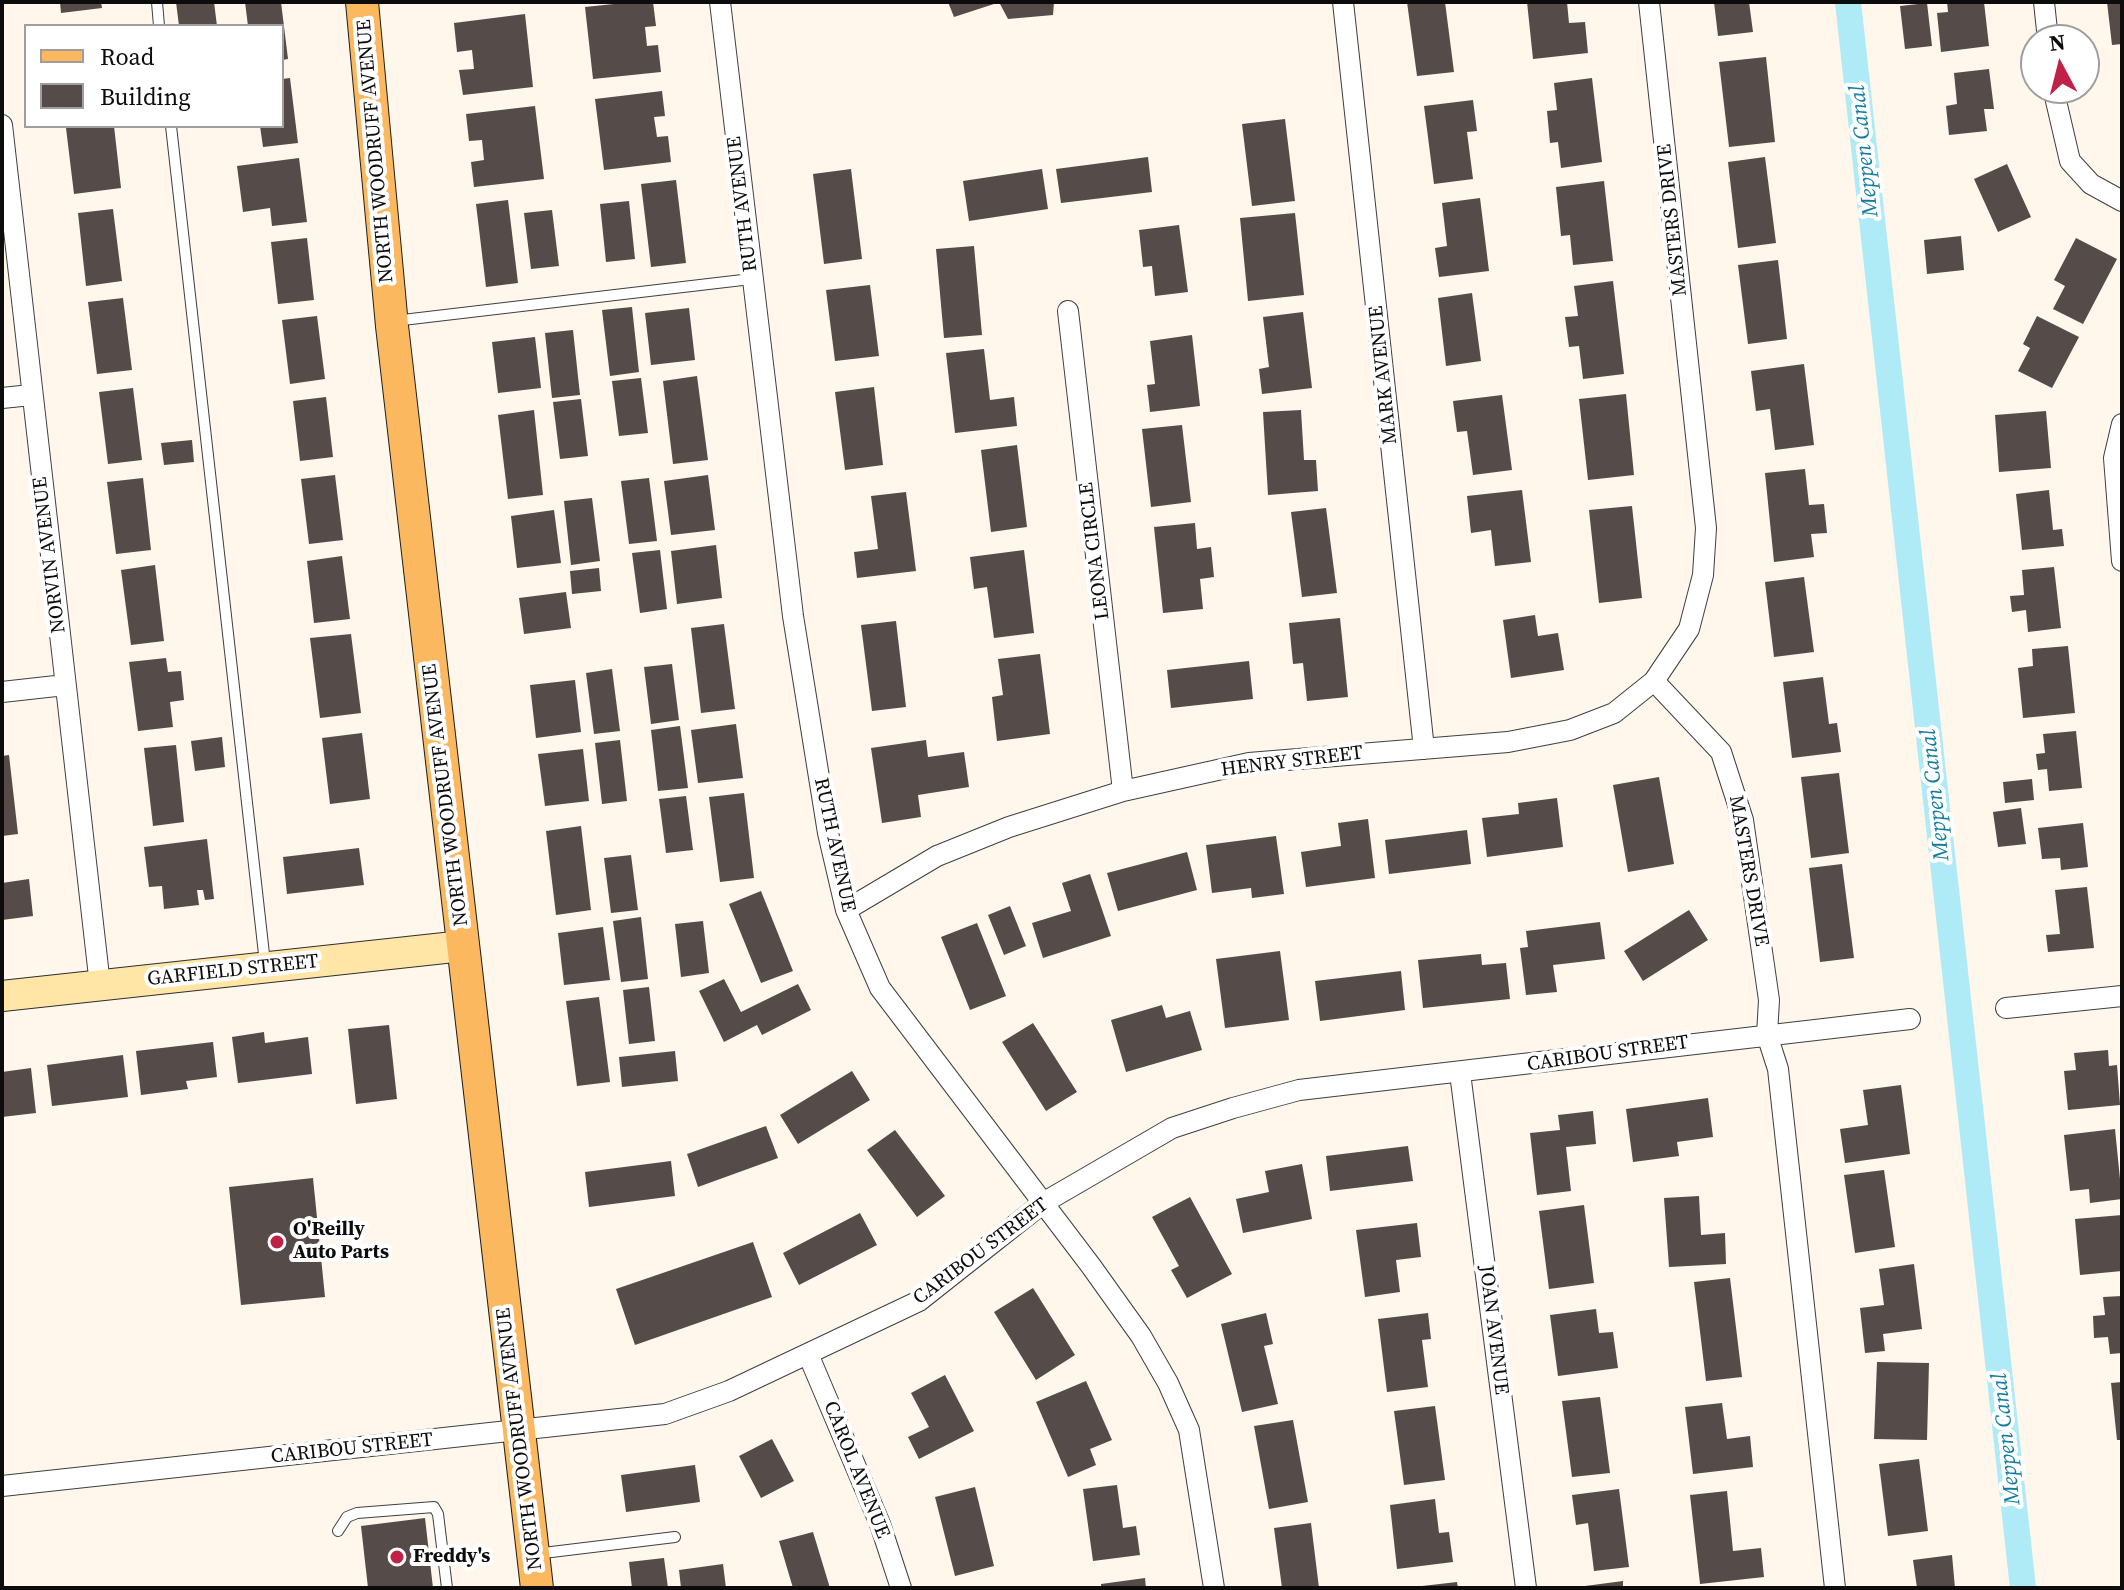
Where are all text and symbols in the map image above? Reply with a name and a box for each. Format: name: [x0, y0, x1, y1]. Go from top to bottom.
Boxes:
street label: NORTH WOODRUFF AVENUE: [353, 18, 399, 284]
legend: [24, 24, 284, 128]
north arrow: [2020, 24, 2100, 104]
text: N: [2048, 26, 2067, 58]
text: Road: [100, 40, 154, 73]
text: Building: [100, 80, 191, 113]
water label: Meppen Canal: [1845, 84, 1885, 218]
street label: RUTH AVENUE: [723, 135, 763, 273]
street label: MASTERS DRIVE: [1653, 143, 1693, 297]
street label: MARK AVENUE: [1365, 304, 1403, 446]
street label: NORVIN AVENUE: [29, 476, 71, 634]
street label: LEONA CIRCLE: [1075, 481, 1115, 621]
street label: NORTH WOODRUFF AVENUE: [418, 662, 474, 928]
water label: Meppen Canal: [1916, 728, 1956, 862]
street label: HENRY STREET: [1220, 741, 1364, 783]
street label: RUTH AVENUE: [808, 776, 860, 914]
street label: MASTERS DRIVE: [1723, 794, 1773, 948]
street label: GARFIELD STREET: [146, 950, 320, 992]
street label: CARIBOU STREET: [1526, 1031, 1690, 1077]
street label: CARIBOU STREET: [909, 1193, 1053, 1311]
place label: O'Reilly Auto Parts: [293, 1218, 389, 1265]
marker: O'Reilly Auto Parts: [268, 1233, 286, 1251]
street label: JOAN AVENUE: [1473, 1264, 1513, 1396]
street label: NORTH WOODRUFF AVENUE: [492, 1306, 548, 1572]
water label: Meppen Canal: [1987, 1372, 2027, 1506]
street label: CAROL AVENUE: [818, 1398, 894, 1542]
street label: CARIBOU STREET: [270, 1429, 434, 1469]
place label: Freddy's: [413, 1545, 490, 1569]
marker: Freddy's: [388, 1548, 406, 1566]

